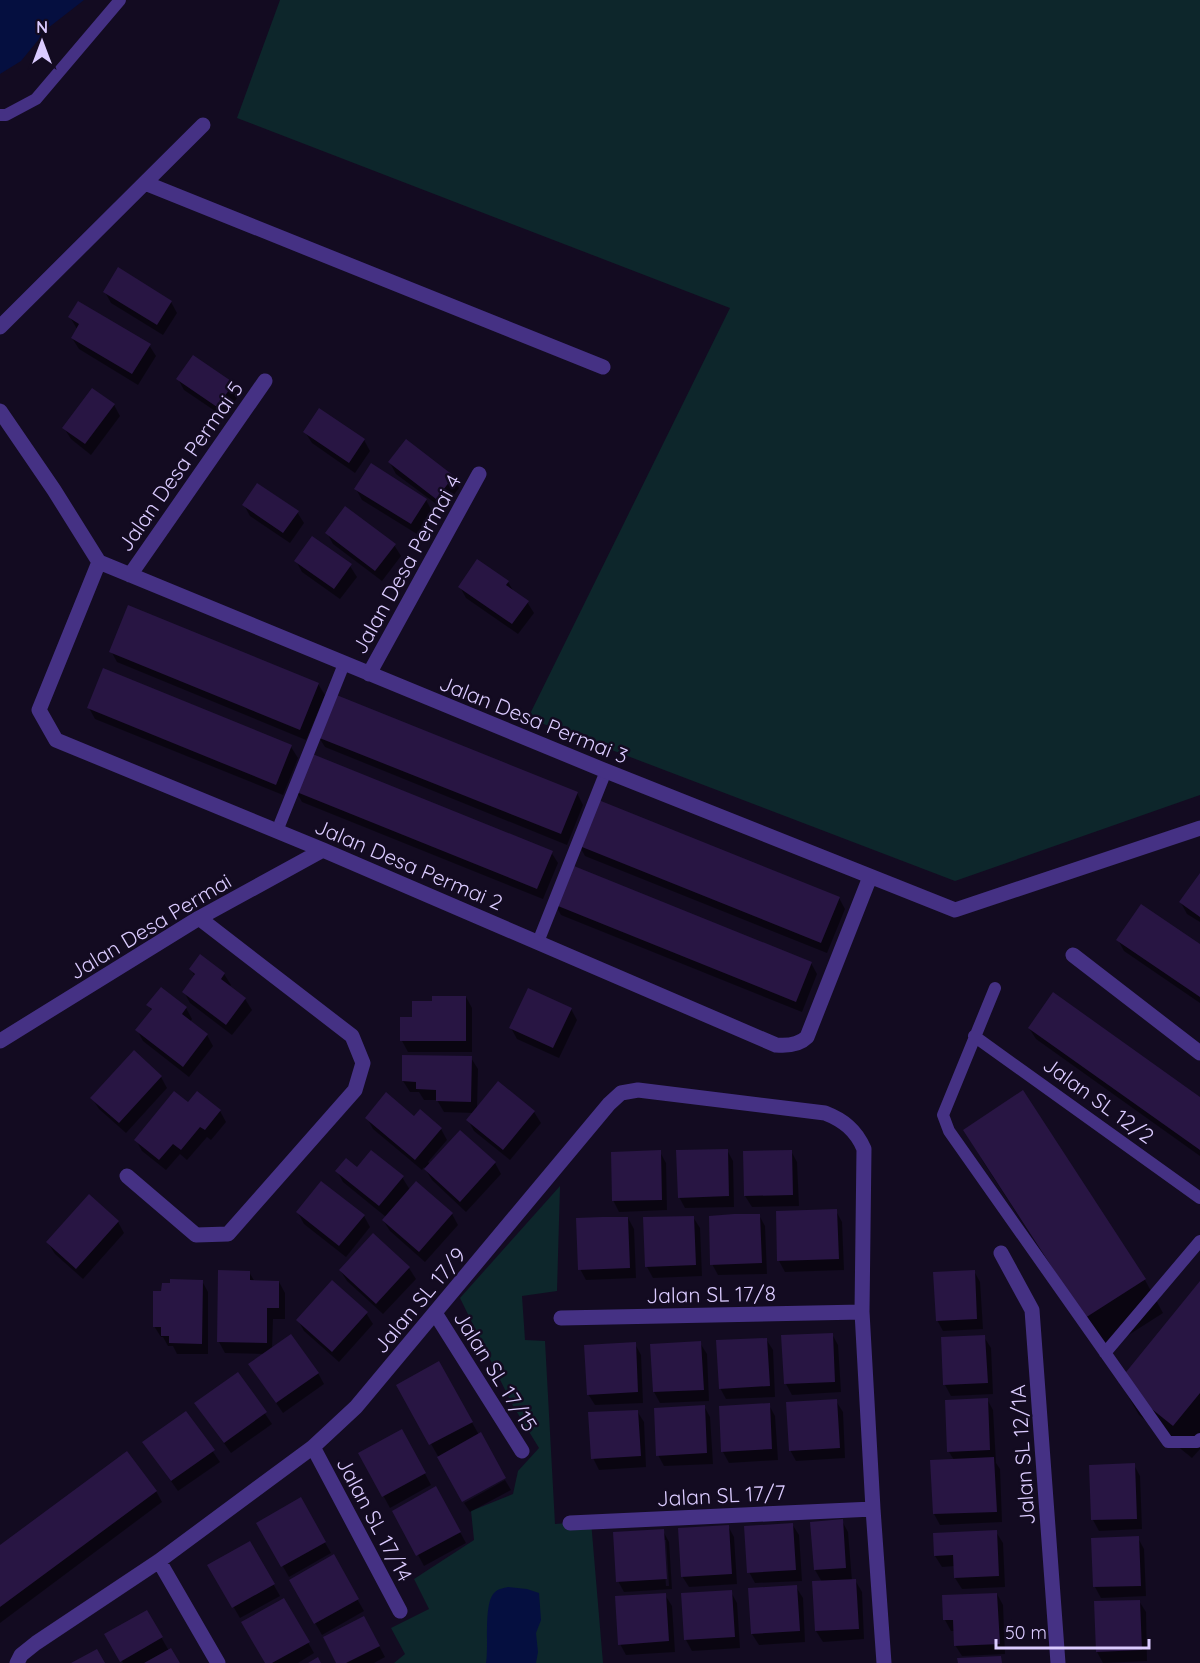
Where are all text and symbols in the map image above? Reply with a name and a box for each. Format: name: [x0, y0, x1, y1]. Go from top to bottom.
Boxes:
north arrow: [12, 12, 72, 72]
text: N: [36, 17, 48, 37]
street label: Jalan Desa Permai 5: [112, 376, 248, 556]
street label: Jalan Desa Permai 4: [346, 470, 466, 658]
street label: Jalan Desa Permai 3: [436, 669, 632, 769]
street label: Jalan Desa Permai 2: [311, 813, 507, 915]
street label: Jalan Desa Permai: [64, 867, 236, 985]
street label: Jalan SL 12/2: [1038, 1051, 1160, 1149]
street label: Jalan SL 17/9: [367, 1242, 471, 1358]
street label: Jalan SL 17/8: [646, 1280, 776, 1308]
street label: Jalan SL 17/15: [449, 1306, 543, 1436]
street label: Jalan SL 12/1A: [1004, 1384, 1040, 1526]
street label: Jalan SL 17/14: [331, 1452, 419, 1586]
street label: Jalan SL 17/7: [656, 1479, 786, 1511]
scale bar: [996, 1612, 1149, 1650]
text: 50 m: [1005, 1621, 1047, 1644]

